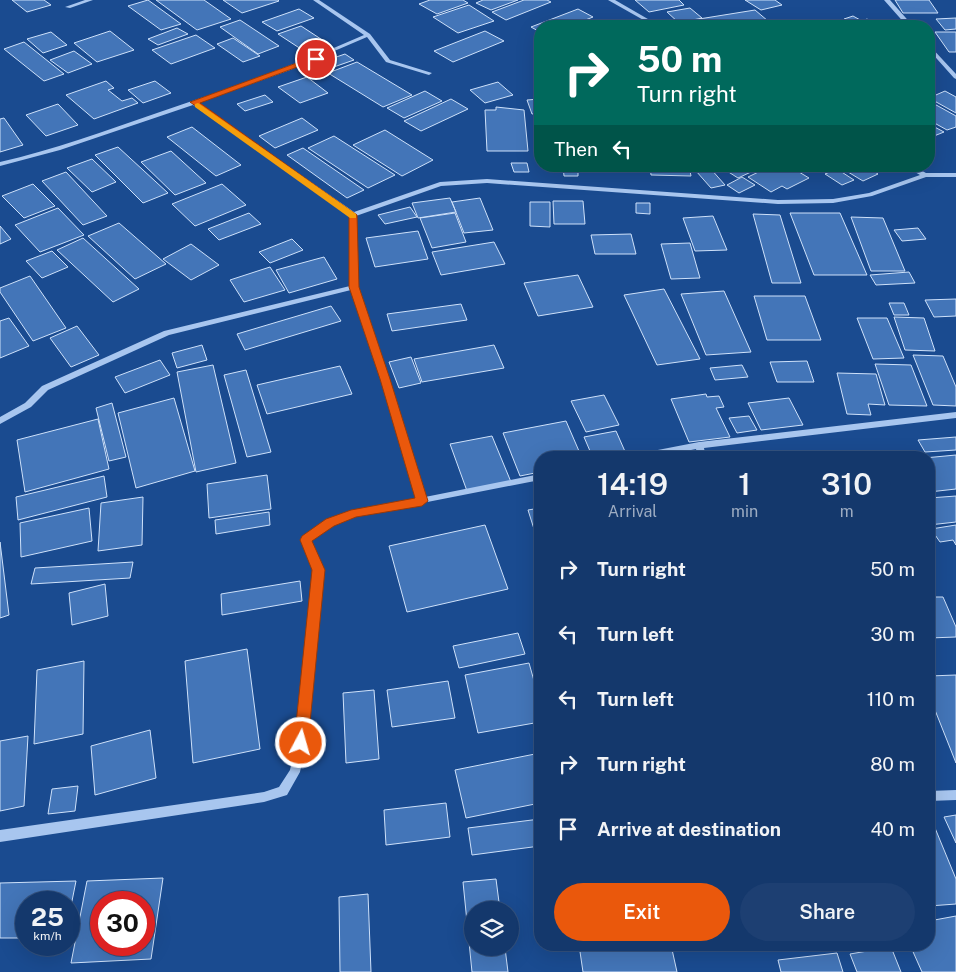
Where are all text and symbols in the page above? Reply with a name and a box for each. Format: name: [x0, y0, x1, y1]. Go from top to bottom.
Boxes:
pin: [295, 38, 337, 80]
text: 50 m: [637, 39, 722, 80]
icon: right: [554, 40, 619, 105]
icon: arrive: [302, 45, 330, 73]
text: Turn right: [637, 81, 737, 107]
icon: left: [608, 135, 636, 163]
text: Then: [554, 138, 598, 160]
text: 14:19: [597, 466, 668, 502]
text: 1: [738, 466, 751, 502]
text: 310: [821, 466, 872, 502]
text: Arrival: [608, 502, 657, 521]
text: min: [731, 502, 758, 521]
text: m: [840, 502, 853, 521]
icon: right: [554, 555, 582, 583]
text: Turn right: [597, 558, 686, 580]
text: 50 m: [870, 558, 915, 580]
icon: left: [554, 620, 582, 648]
text: Turn left: [597, 623, 674, 645]
text: 30 m: [870, 623, 915, 645]
icon: left: [554, 685, 582, 713]
text: Turn left: [597, 688, 674, 710]
text: 110 m: [867, 688, 915, 710]
position arrow: [274, 716, 326, 768]
icon: right: [554, 750, 582, 778]
text: Turn right: [597, 753, 686, 775]
text: 80 m: [870, 753, 915, 775]
icon: arrive: [554, 815, 582, 843]
text: Arrive at destination: [597, 818, 781, 840]
text: 40 m: [870, 818, 915, 840]
button: Exit: [554, 883, 730, 941]
button: Share: [740, 883, 915, 941]
speed limit sign: 30: [90, 891, 155, 956]
map controls: [464, 901, 519, 956]
button: layers: [464, 901, 519, 956]
text: 25: [31, 902, 64, 932]
text: km/h: [33, 929, 62, 943]

